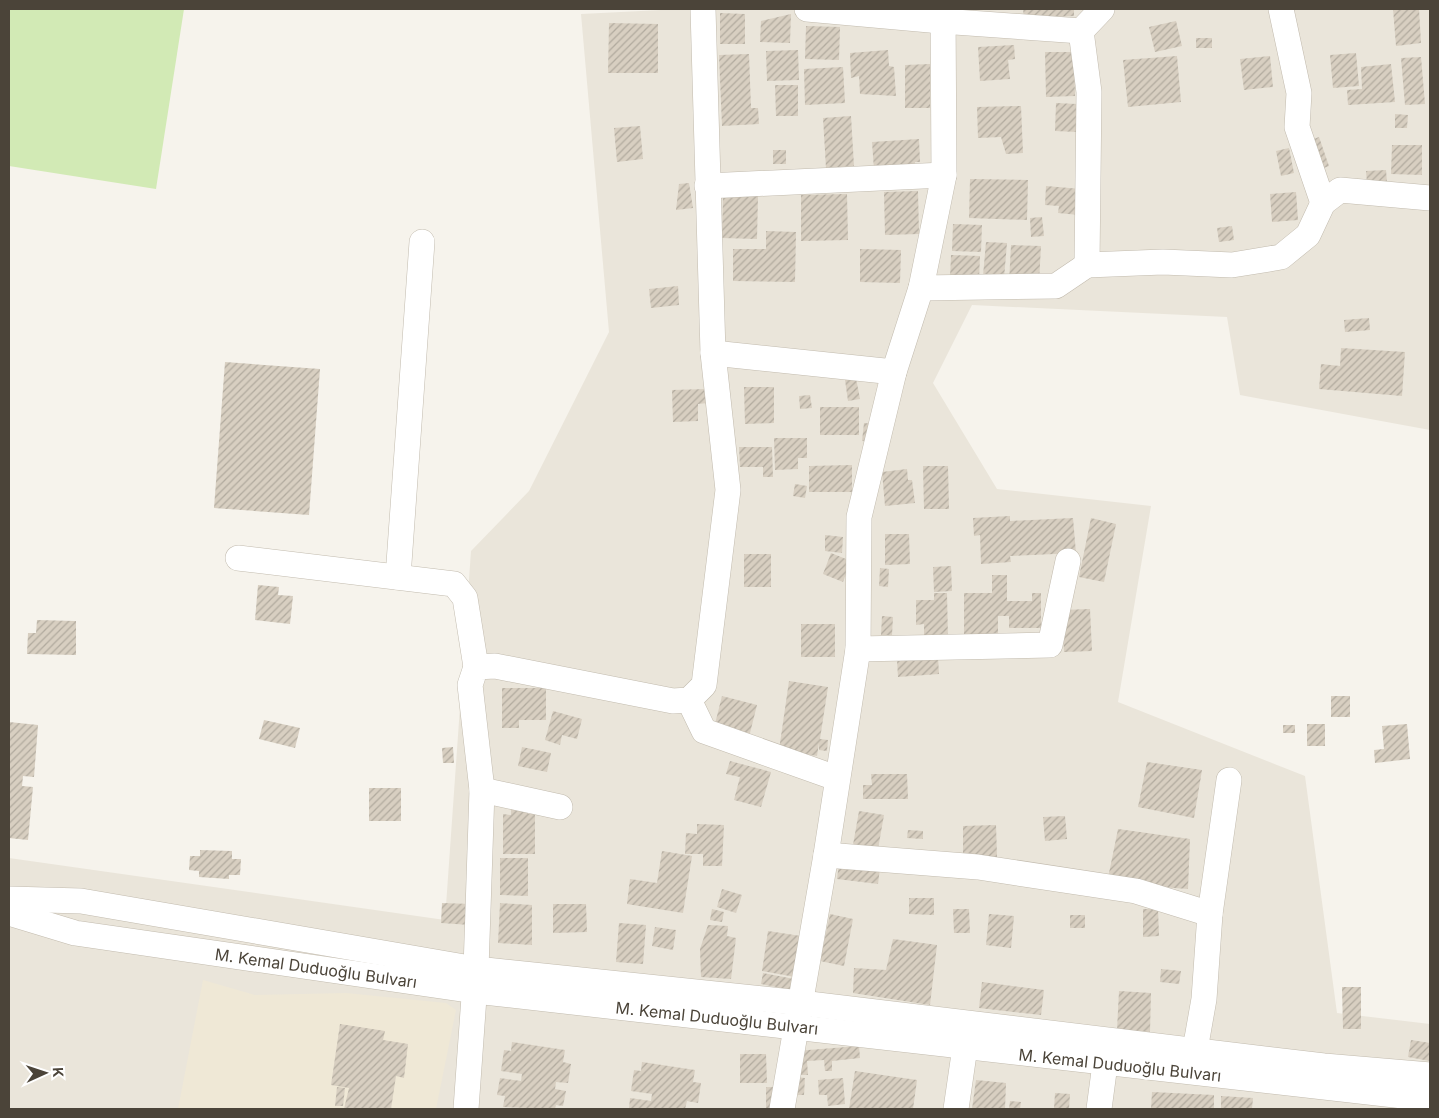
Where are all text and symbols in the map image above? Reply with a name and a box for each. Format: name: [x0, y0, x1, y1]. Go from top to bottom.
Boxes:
street label: M. Kemal Duduoğlu Bulvarı: [214, 944, 418, 992]
street label: M. Kemal Duduoğlu Bulvarı: [615, 997, 819, 1039]
street label: M. Kemal Duduoğlu Bulvarı: [1018, 1044, 1222, 1086]
north arrow: [20, 1048, 70, 1098]
text: K: [50, 1067, 67, 1078]

